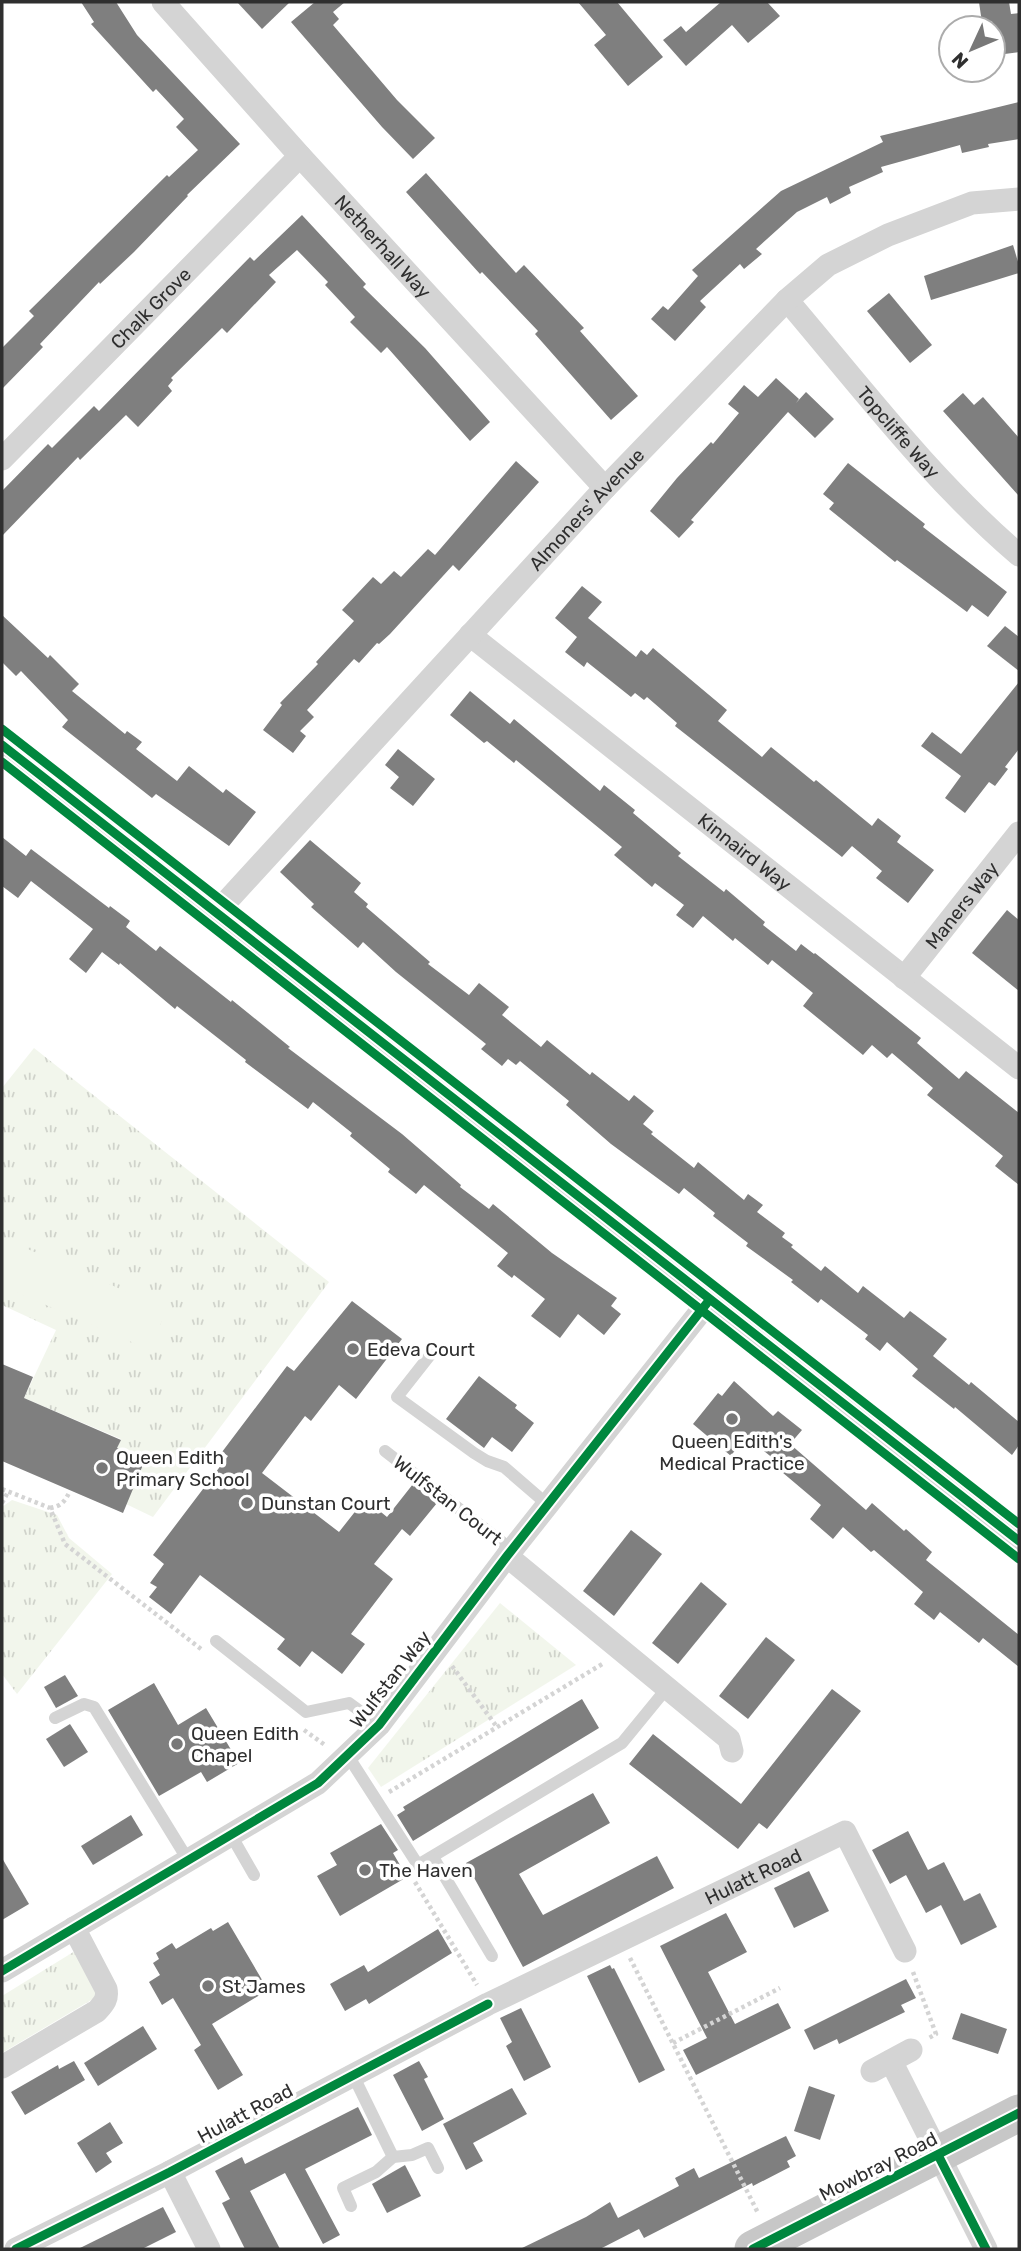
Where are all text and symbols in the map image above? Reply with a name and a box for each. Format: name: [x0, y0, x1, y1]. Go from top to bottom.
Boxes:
north arrow: [937, 14, 1007, 84]
text: N: [947, 48, 973, 73]
street label: Netherhall Way: [330, 190, 436, 303]
street label: Chalk Grove: [106, 263, 196, 354]
street label: Topcliffe Way: [852, 382, 945, 483]
street label: Almoners' Avenue: [524, 444, 649, 575]
street label: Kinnaird Way: [693, 808, 796, 896]
street label: Maners Way: [921, 857, 1004, 954]
place label: Edeva Court: [367, 1338, 476, 1361]
marker: Edeva Court: [345, 1341, 361, 1357]
marker: Queen Edith's Medical Practice: [724, 1411, 740, 1427]
place label: Queen Edith's Medical Practice: [659, 1430, 805, 1475]
place label: Queen Edith Primary School: [116, 1446, 250, 1491]
street label: Wulfstan Court: [389, 1451, 507, 1550]
marker: Queen Edith Primary School: [94, 1460, 110, 1476]
place label: Dunstan Court: [261, 1492, 391, 1515]
marker: Dunstan Court: [239, 1495, 255, 1511]
street label: Wulfstan Way: [345, 1626, 436, 1733]
place label: Queen Edith Chapel: [191, 1722, 299, 1767]
marker: Queen Edith Chapel: [169, 1736, 185, 1752]
street label: Hulatt Road: [701, 1844, 805, 1910]
place label: The Haven: [379, 1859, 473, 1882]
marker: The Haven: [357, 1862, 373, 1878]
place label: St James: [222, 1975, 306, 1998]
marker: St James: [200, 1978, 216, 1994]
street label: Hulatt Road: [194, 2079, 297, 2148]
street label: Mowbray Road: [815, 2127, 941, 2206]

